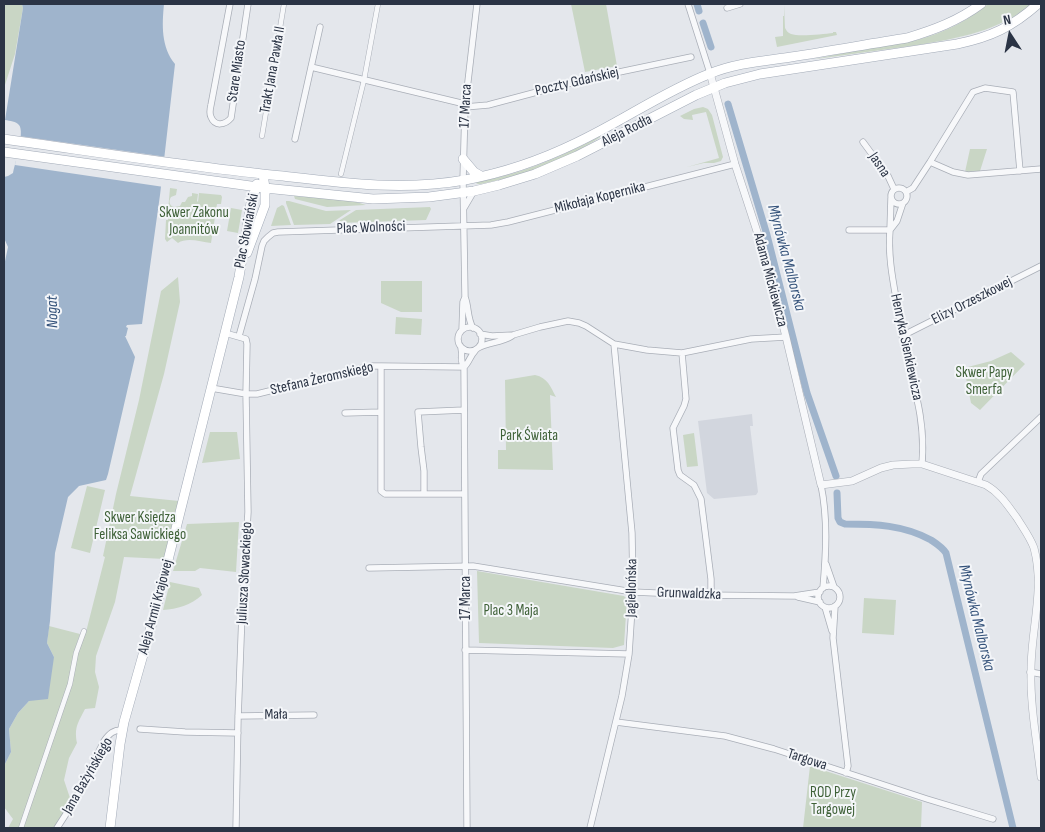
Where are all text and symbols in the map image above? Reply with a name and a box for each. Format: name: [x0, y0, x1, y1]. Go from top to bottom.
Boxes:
north arrow: [985, 10, 1035, 60]
text: N: [1002, 11, 1012, 29]
street label: Trakt Jana Pawła II: [256, 25, 290, 115]
street label: Stare Miasto: [224, 39, 250, 103]
street label: Poczty Gdańskiej: [533, 64, 621, 100]
street label: 17 Marca: [456, 84, 476, 128]
street label: Aleja Rodła: [599, 111, 655, 151]
street label: Jasna: [864, 149, 894, 181]
street label: Mikołaja Kopernika: [553, 178, 647, 218]
street label: Plac Słowiański: [231, 192, 263, 270]
water label: Młynówka Malborska: [763, 203, 809, 313]
park label: Skwer Zakonu Joannitów: [159, 204, 229, 239]
street label: Plac Wolności: [336, 218, 406, 238]
street label: Adama Mickiewicza: [749, 231, 791, 329]
street label: Elizy Orzeszkowej: [929, 273, 1015, 329]
street label: Henryka Sienkiewicza: [886, 292, 926, 402]
water label: Nogat: [43, 296, 63, 328]
street label: Stefana Żeromskiego: [269, 358, 375, 400]
park label: Skwer Papy Smerfa: [955, 364, 1013, 399]
park label: Park Świata: [500, 427, 558, 445]
park label: Skwer Księdza Feliksa Sawickiego: [94, 509, 186, 544]
street label: Juliusza Słowackiego: [233, 521, 257, 625]
street label: Aleja Armii Krajowej: [135, 558, 177, 656]
street label: Jagiellońska: [622, 558, 642, 618]
water label: Młynówka Malborska: [953, 563, 999, 673]
street label: 17 Marca: [457, 576, 475, 620]
street label: Grunwaldzka: [656, 584, 722, 604]
park label: Plac 3 Maja: [483, 602, 539, 620]
street label: Mała: [264, 706, 288, 724]
street label: Jana Bażyńskiego: [59, 734, 117, 818]
street label: Targowa: [785, 745, 829, 775]
park label: ROD Przy Targowej: [810, 784, 856, 819]

